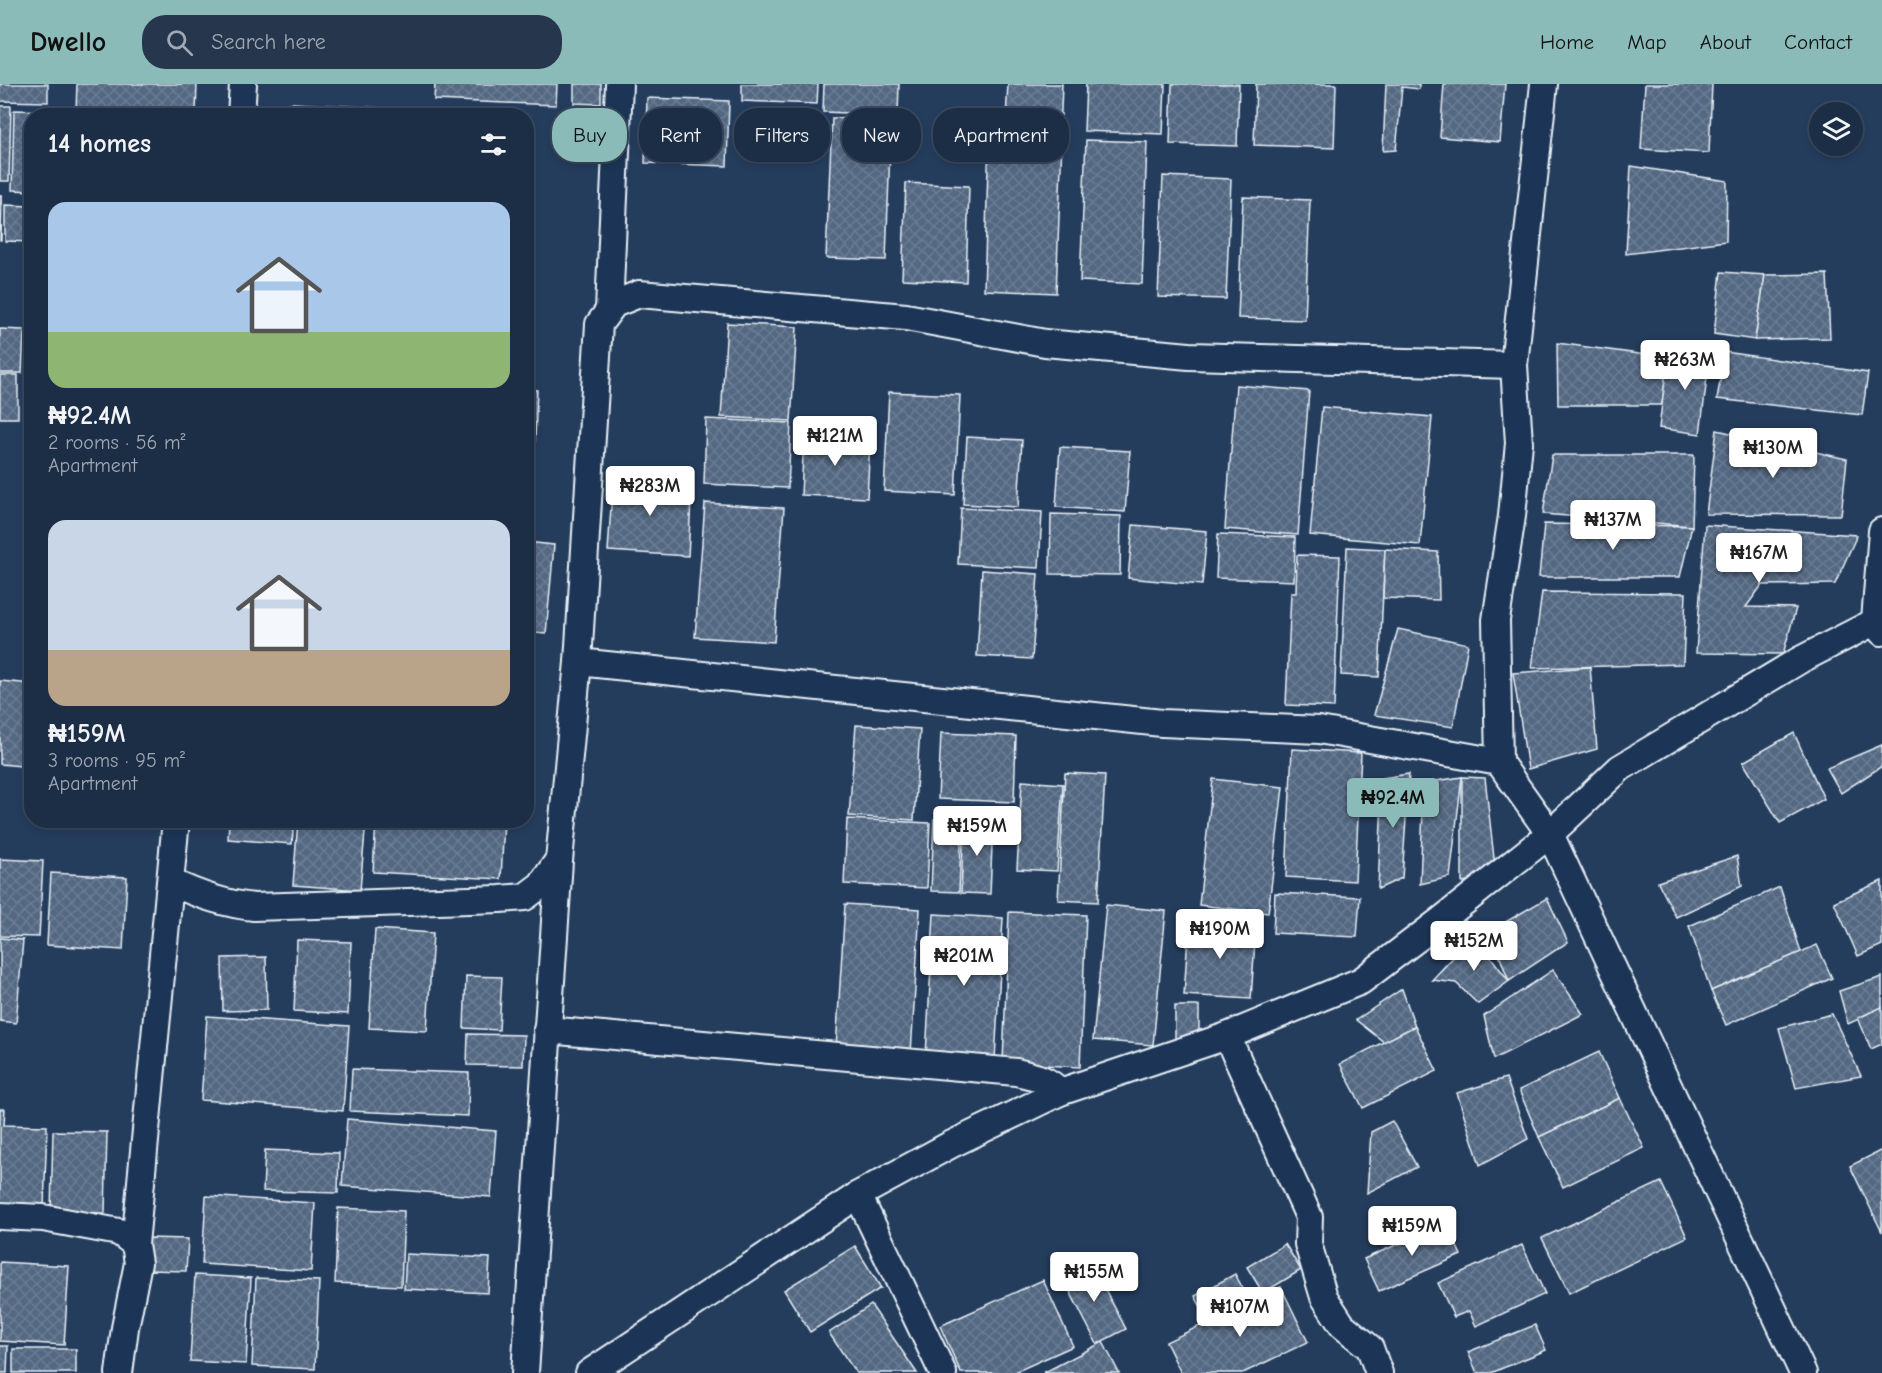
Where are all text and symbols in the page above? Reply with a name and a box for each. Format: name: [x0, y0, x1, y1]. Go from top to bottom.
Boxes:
search box: [142, 15, 562, 69]
text: Dwello: [30, 26, 106, 58]
icon: search: [163, 26, 196, 59]
text: Search here: [211, 29, 326, 55]
text: Home: [1540, 30, 1594, 54]
text: Map: [1627, 30, 1667, 54]
text: About: [1700, 30, 1751, 54]
text: Contact: [1784, 30, 1852, 54]
map controls: [1809, 102, 1863, 156]
button: layers: [1809, 102, 1863, 156]
chip: Buy: [552, 108, 627, 162]
chip: Rent: [639, 108, 722, 162]
chip: Filters: [734, 108, 830, 162]
chip: New: [842, 108, 921, 162]
chip: Apartment: [933, 108, 1069, 162]
icon: filters: [477, 128, 510, 161]
text: 14 homes: [48, 129, 151, 159]
icon: home: [225, 241, 333, 349]
pin: ₦263M: [1643, 340, 1727, 391]
text: ₦263M: [1655, 348, 1715, 371]
text: ₦92.4M: [48, 401, 131, 431]
pin: ₦121M: [793, 416, 877, 467]
text: ₦121M: [807, 424, 863, 447]
pin: ₦130M: [1731, 428, 1815, 479]
text: 2 rooms · 56 m²: [48, 431, 186, 454]
text: ₦130M: [1743, 436, 1803, 459]
text: Apartment: [48, 454, 138, 477]
pin: ₦283M: [608, 466, 692, 517]
text: ₦283M: [620, 474, 680, 497]
pin: ₦137M: [1571, 500, 1655, 551]
text: ₦137M: [1584, 508, 1642, 531]
pin: ₦167M: [1717, 533, 1801, 584]
text: ₦167M: [1730, 541, 1788, 564]
icon: home: [225, 559, 333, 667]
text: ₦159M: [48, 719, 125, 749]
text: 3 rooms · 95 m²: [48, 749, 185, 772]
text: Apartment: [48, 772, 138, 795]
pin: ₦92.4M: [1344, 778, 1442, 829]
text: ₦92.4M: [1361, 786, 1425, 809]
pin: ₦159M: [935, 806, 1019, 857]
text: ₦159M: [947, 814, 1007, 837]
pin: ₦190M: [1178, 909, 1262, 960]
text: ₦190M: [1190, 917, 1250, 940]
pin: ₦152M: [1432, 921, 1516, 972]
text: ₦152M: [1444, 929, 1504, 952]
pin: ₦201M: [922, 936, 1006, 987]
text: ₦201M: [934, 944, 994, 967]
pin: ₦159M: [1370, 1206, 1454, 1257]
text: ₦159M: [1382, 1214, 1442, 1237]
pin: ₦155M: [1052, 1252, 1136, 1303]
text: ₦155M: [1064, 1260, 1124, 1283]
pin: ₦107M: [1198, 1287, 1282, 1338]
text: ₦107M: [1211, 1295, 1269, 1318]

